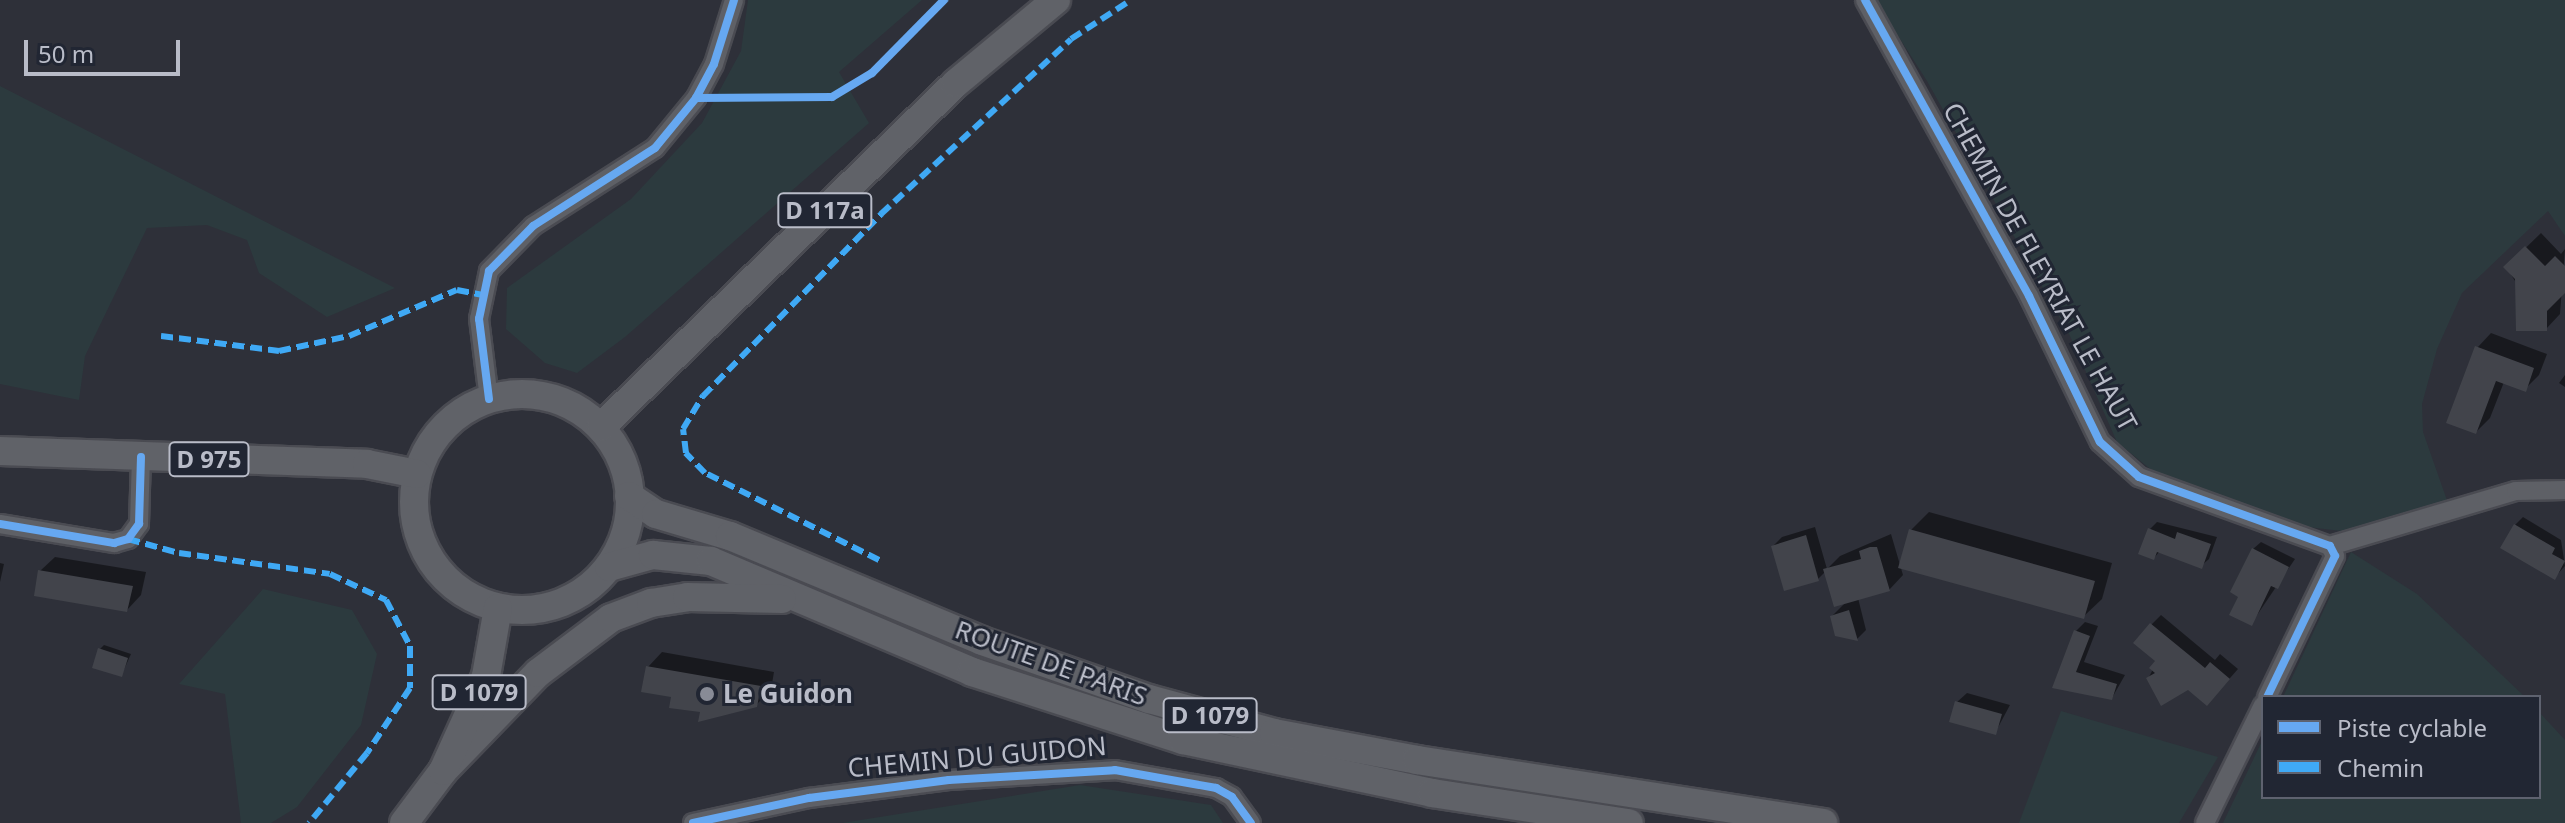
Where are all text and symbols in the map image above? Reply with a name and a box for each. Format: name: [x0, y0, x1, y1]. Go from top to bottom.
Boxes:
scale bar: [28, 24, 184, 74]
text: 50 m: [38, 37, 94, 70]
street label: CHEMIN DE FLEYRIAT LE HAUT: [1936, 97, 2144, 437]
road number: D 117a: [777, 190, 873, 230]
road number: D 975: [167, 439, 251, 479]
street label: ROUTE DE PARIS: [951, 614, 1151, 712]
road number: D 1079: [431, 672, 527, 712]
place label: Le Guidon: [723, 678, 853, 710]
marker: Le Guidon: [698, 685, 716, 703]
road number: D 1079: [1162, 695, 1258, 735]
legend: [2261, 695, 2541, 799]
text: Piste cyclable: [2337, 711, 2487, 744]
street label: CHEMIN DU GUIDON: [846, 730, 1108, 784]
text: Chemin: [2337, 751, 2424, 784]

